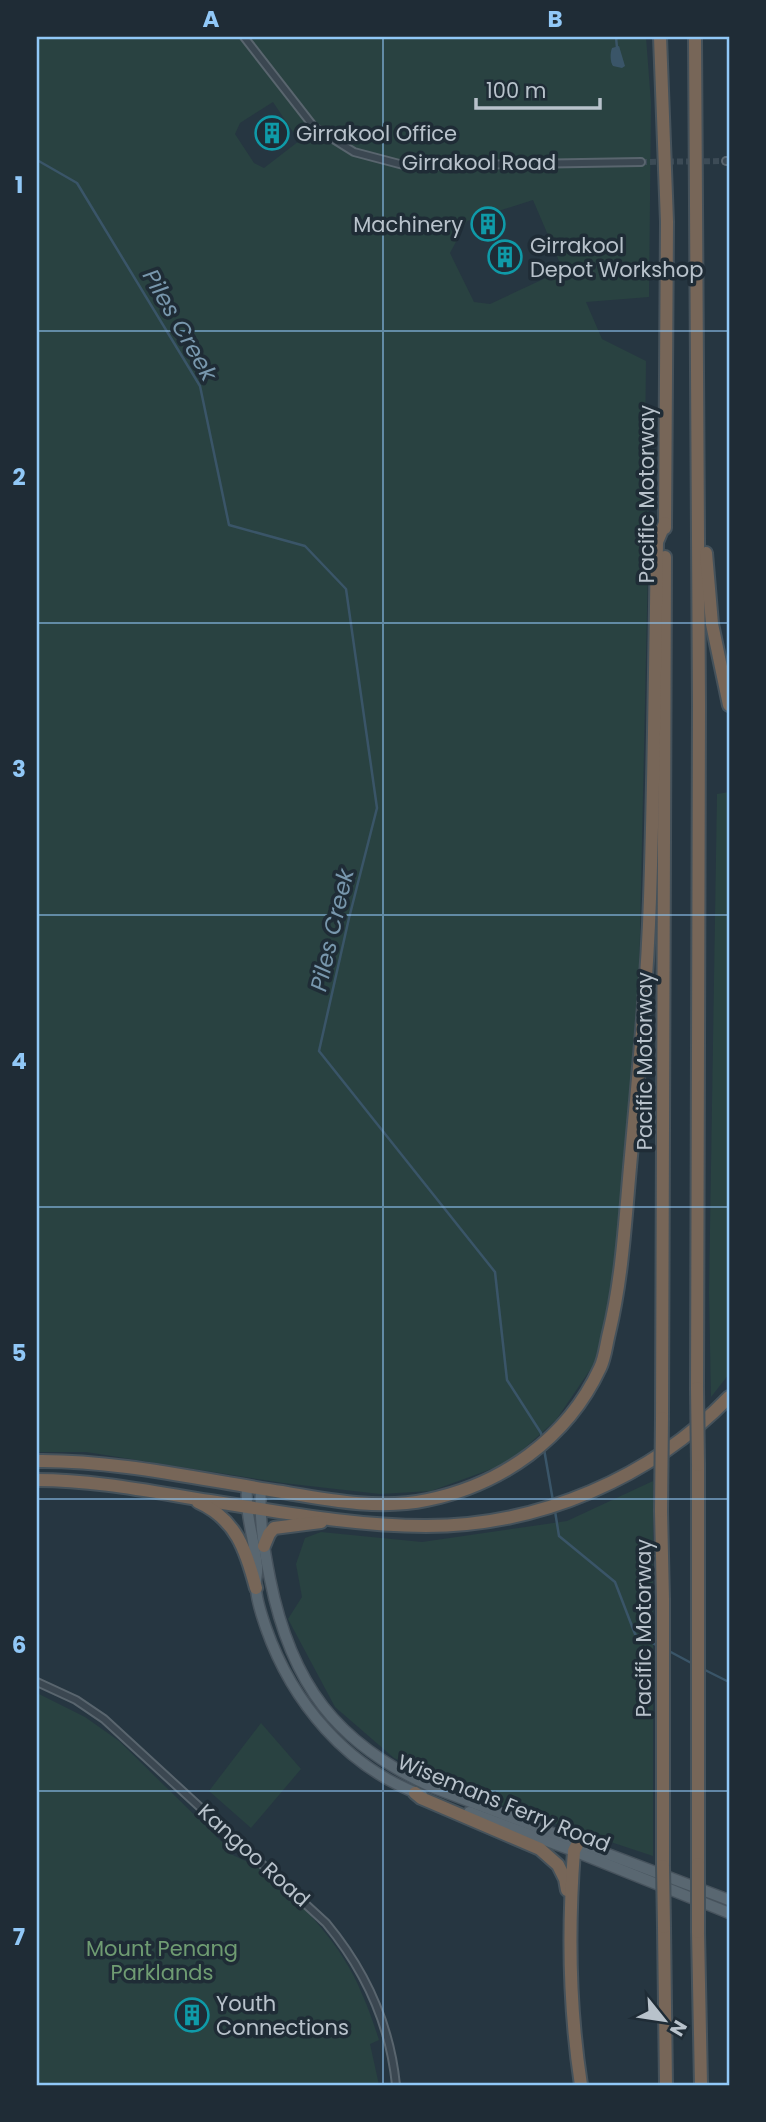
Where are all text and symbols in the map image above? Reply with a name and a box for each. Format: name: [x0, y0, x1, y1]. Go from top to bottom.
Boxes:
text: A: [203, 3, 220, 35]
text: B: [547, 3, 563, 35]
scale bar: [476, 66, 600, 110]
text: 100 m: [486, 76, 546, 105]
building icon: Girrakool Office: [253, 114, 291, 152]
place label: Girrakool Office: [296, 119, 457, 148]
street label: Girrakool Road: [402, 148, 556, 177]
text: 1: [15, 169, 23, 201]
building icon: Machinery: [469, 205, 507, 243]
place label: Machinery: [353, 210, 463, 239]
place label: Girrakool Depot Workshop: [530, 231, 703, 284]
building icon: Girrakool Depot Workshop: [486, 238, 524, 276]
water label: Piles Creek: [135, 263, 226, 388]
street label: Pacific Motorway: [632, 405, 661, 583]
text: 2: [12, 461, 26, 493]
text: 3: [12, 753, 26, 785]
water label: Piles Creek: [302, 865, 362, 994]
street label: Pacific Motorway: [630, 972, 659, 1150]
text: 4: [11, 1045, 27, 1077]
text: 5: [12, 1337, 26, 1369]
street label: Pacific Motorway: [629, 1539, 658, 1717]
text: 6: [12, 1629, 26, 1661]
street label: Wisemans Ferry Road: [393, 1747, 615, 1859]
street label: Kangoo Road: [192, 1797, 316, 1913]
text: 7: [13, 1921, 25, 1953]
park label: Mount Penang Parklands: [86, 1934, 238, 1987]
north arrow: [630, 1986, 700, 2056]
place label: Youth Connections: [216, 1989, 349, 2042]
building icon: Youth Connections: [173, 1996, 211, 2034]
text: N: [663, 2015, 694, 2041]

